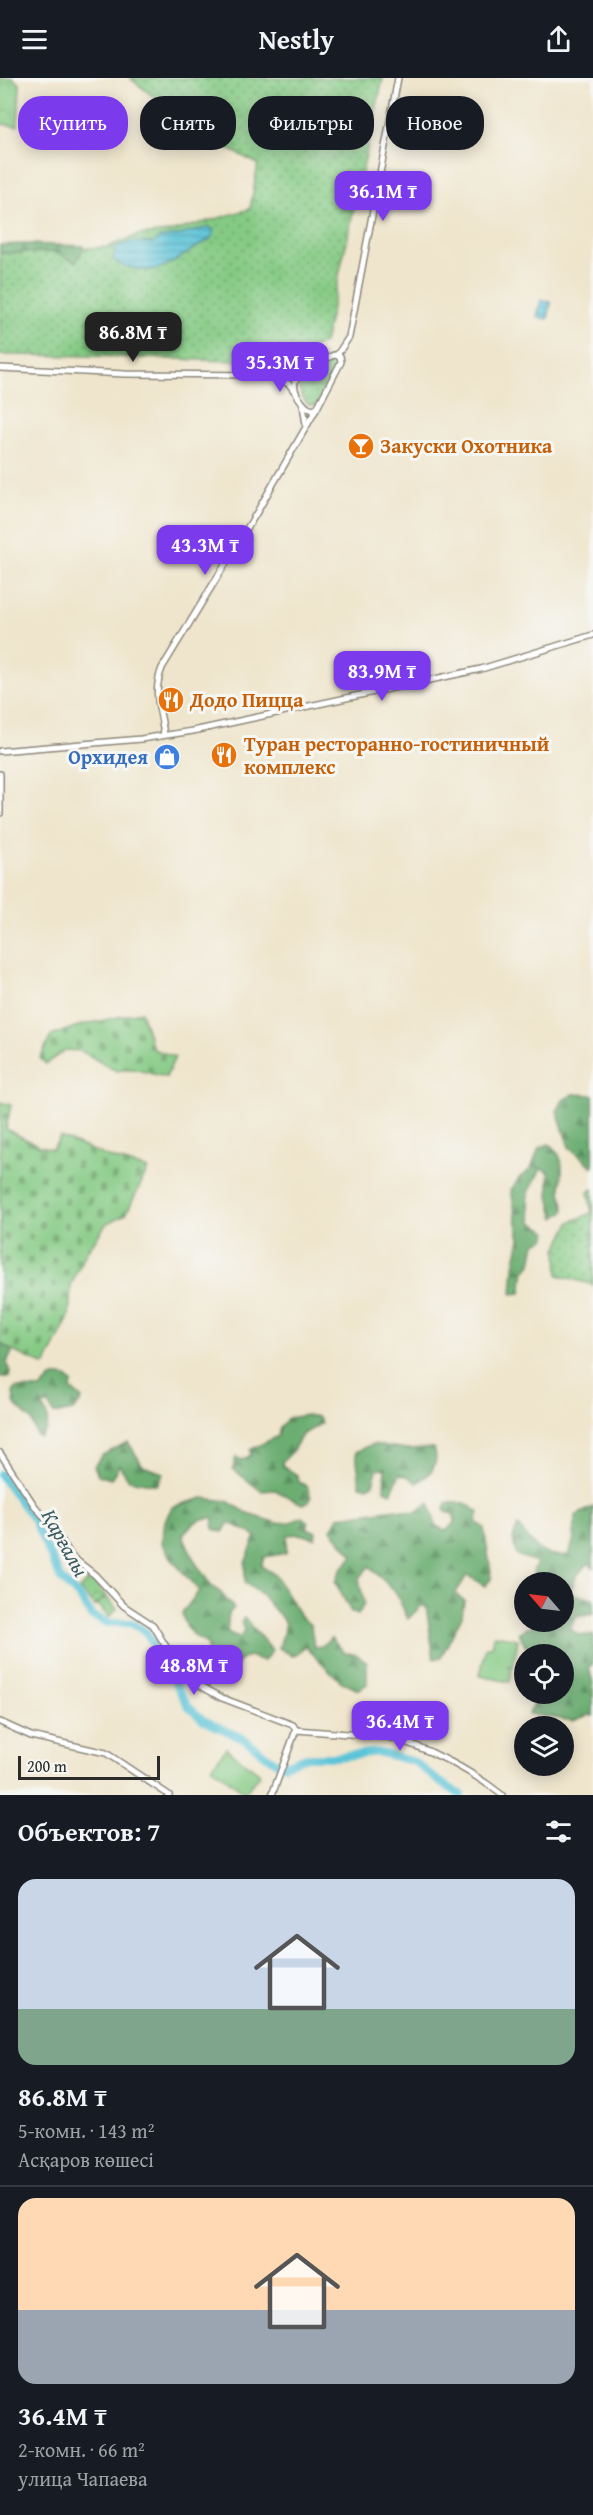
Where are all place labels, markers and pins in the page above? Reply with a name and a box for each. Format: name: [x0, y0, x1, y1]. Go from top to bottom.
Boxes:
pin: 36.1M ₸: [328, 171, 438, 222]
pin: 86.8M ₸: [78, 312, 188, 363]
pin: 35.3M ₸: [225, 342, 335, 393]
bar icon: Закуски Охотника: [346, 431, 376, 461]
place label: Закуски Охотника: [380, 431, 553, 460]
pin: 43.3M ₸: [150, 525, 260, 576]
pin: 83.9M ₸: [327, 651, 437, 702]
restaurant icon: Додо Пицца: [156, 685, 186, 715]
place label: Додо Пицца: [189, 685, 304, 714]
place label: Туран ресторанно-гостиничный комплекс: [244, 729, 550, 781]
restaurant icon: Туран ресторанно-гостиничный комплекс: [209, 740, 239, 770]
place label: Орхидея: [68, 742, 148, 771]
shop icon: Орхидея: [152, 742, 182, 772]
pin: 48.8M ₸: [139, 1645, 249, 1696]
pin: 36.4M ₸: [345, 1701, 455, 1752]

